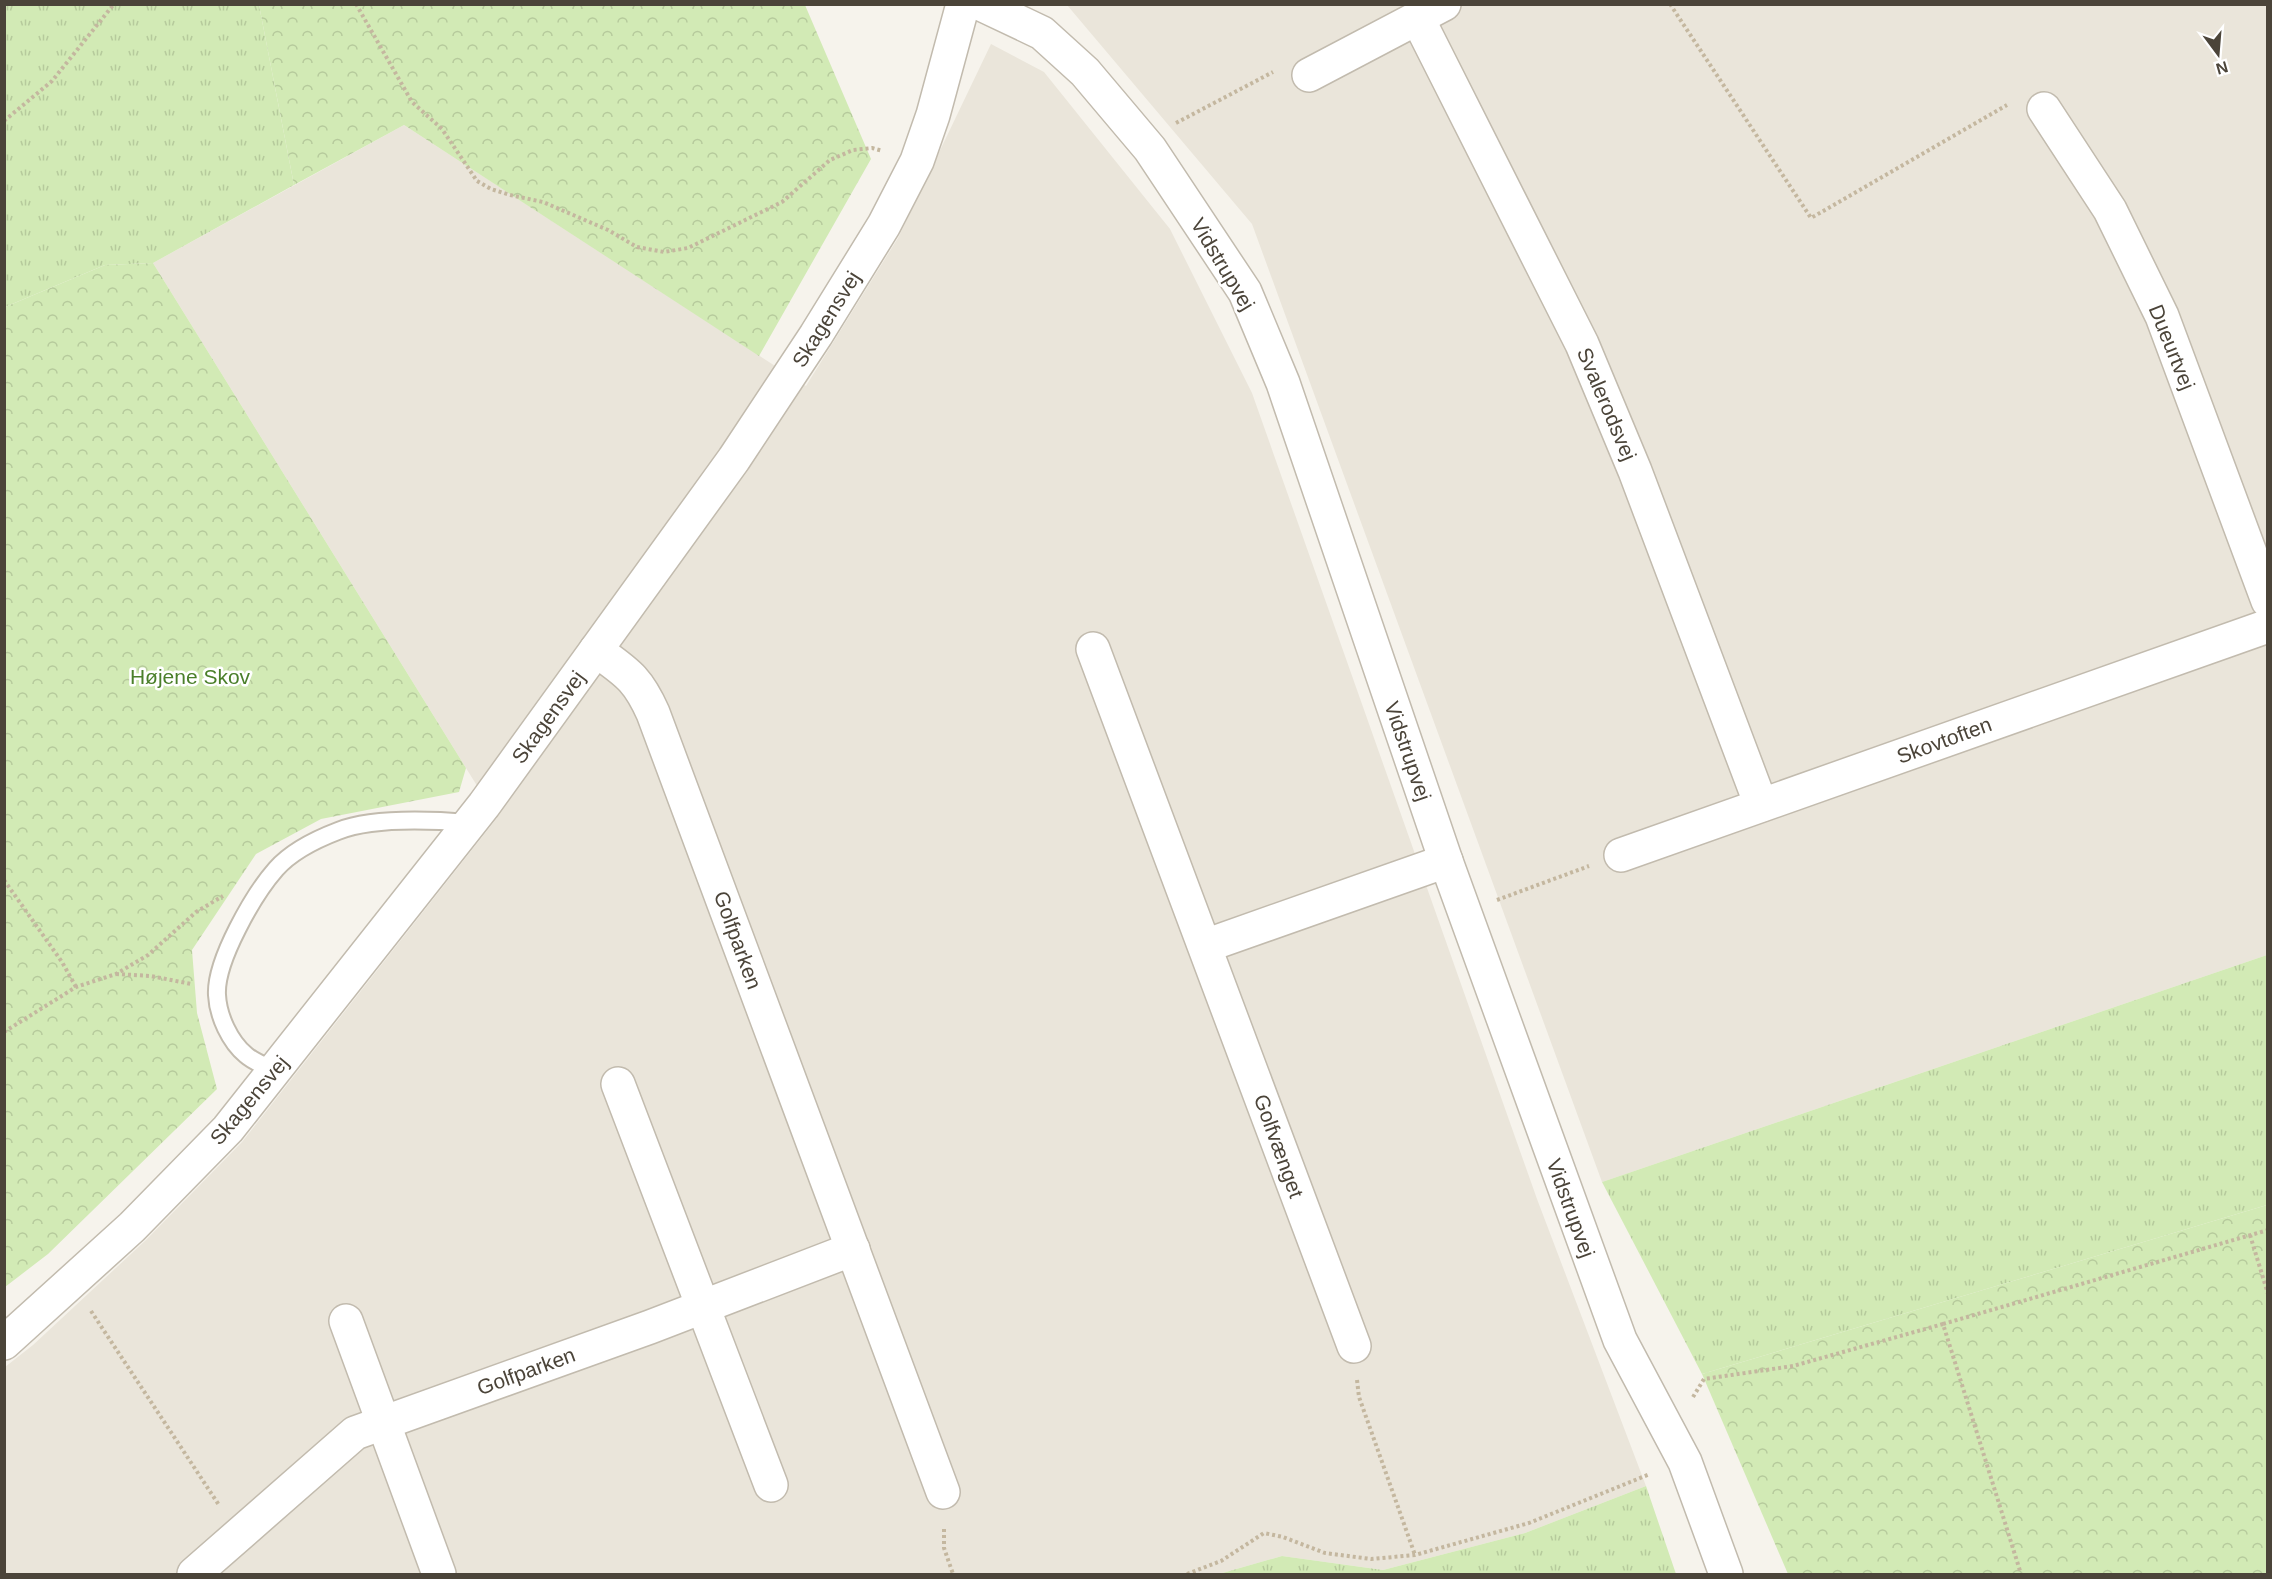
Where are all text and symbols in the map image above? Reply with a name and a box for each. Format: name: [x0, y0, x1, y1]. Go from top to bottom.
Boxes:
north arrow: [2188, 24, 2248, 84]
text: N: [2214, 58, 2230, 78]
street label: Vidstrupvej: [1186, 214, 1260, 314]
street label: Skagensvej: [787, 267, 865, 371]
street label: Dueurtvej: [2145, 301, 2199, 393]
street label: Svalerodsvej: [1573, 344, 1641, 464]
park label: Højene Skov: [130, 665, 251, 688]
street label: Skagensvej: [507, 666, 589, 768]
street label: Vidstrupvej: [1380, 698, 1436, 804]
street label: Skovtoften: [1893, 712, 1995, 768]
street label: Golfparken: [710, 888, 766, 992]
street label: Skagensvej: [205, 1051, 293, 1149]
street label: Golfvænget: [1250, 1091, 1308, 1201]
street label: Vidstrupvej: [1542, 1155, 1600, 1261]
street label: Golfparken: [474, 1343, 578, 1399]

